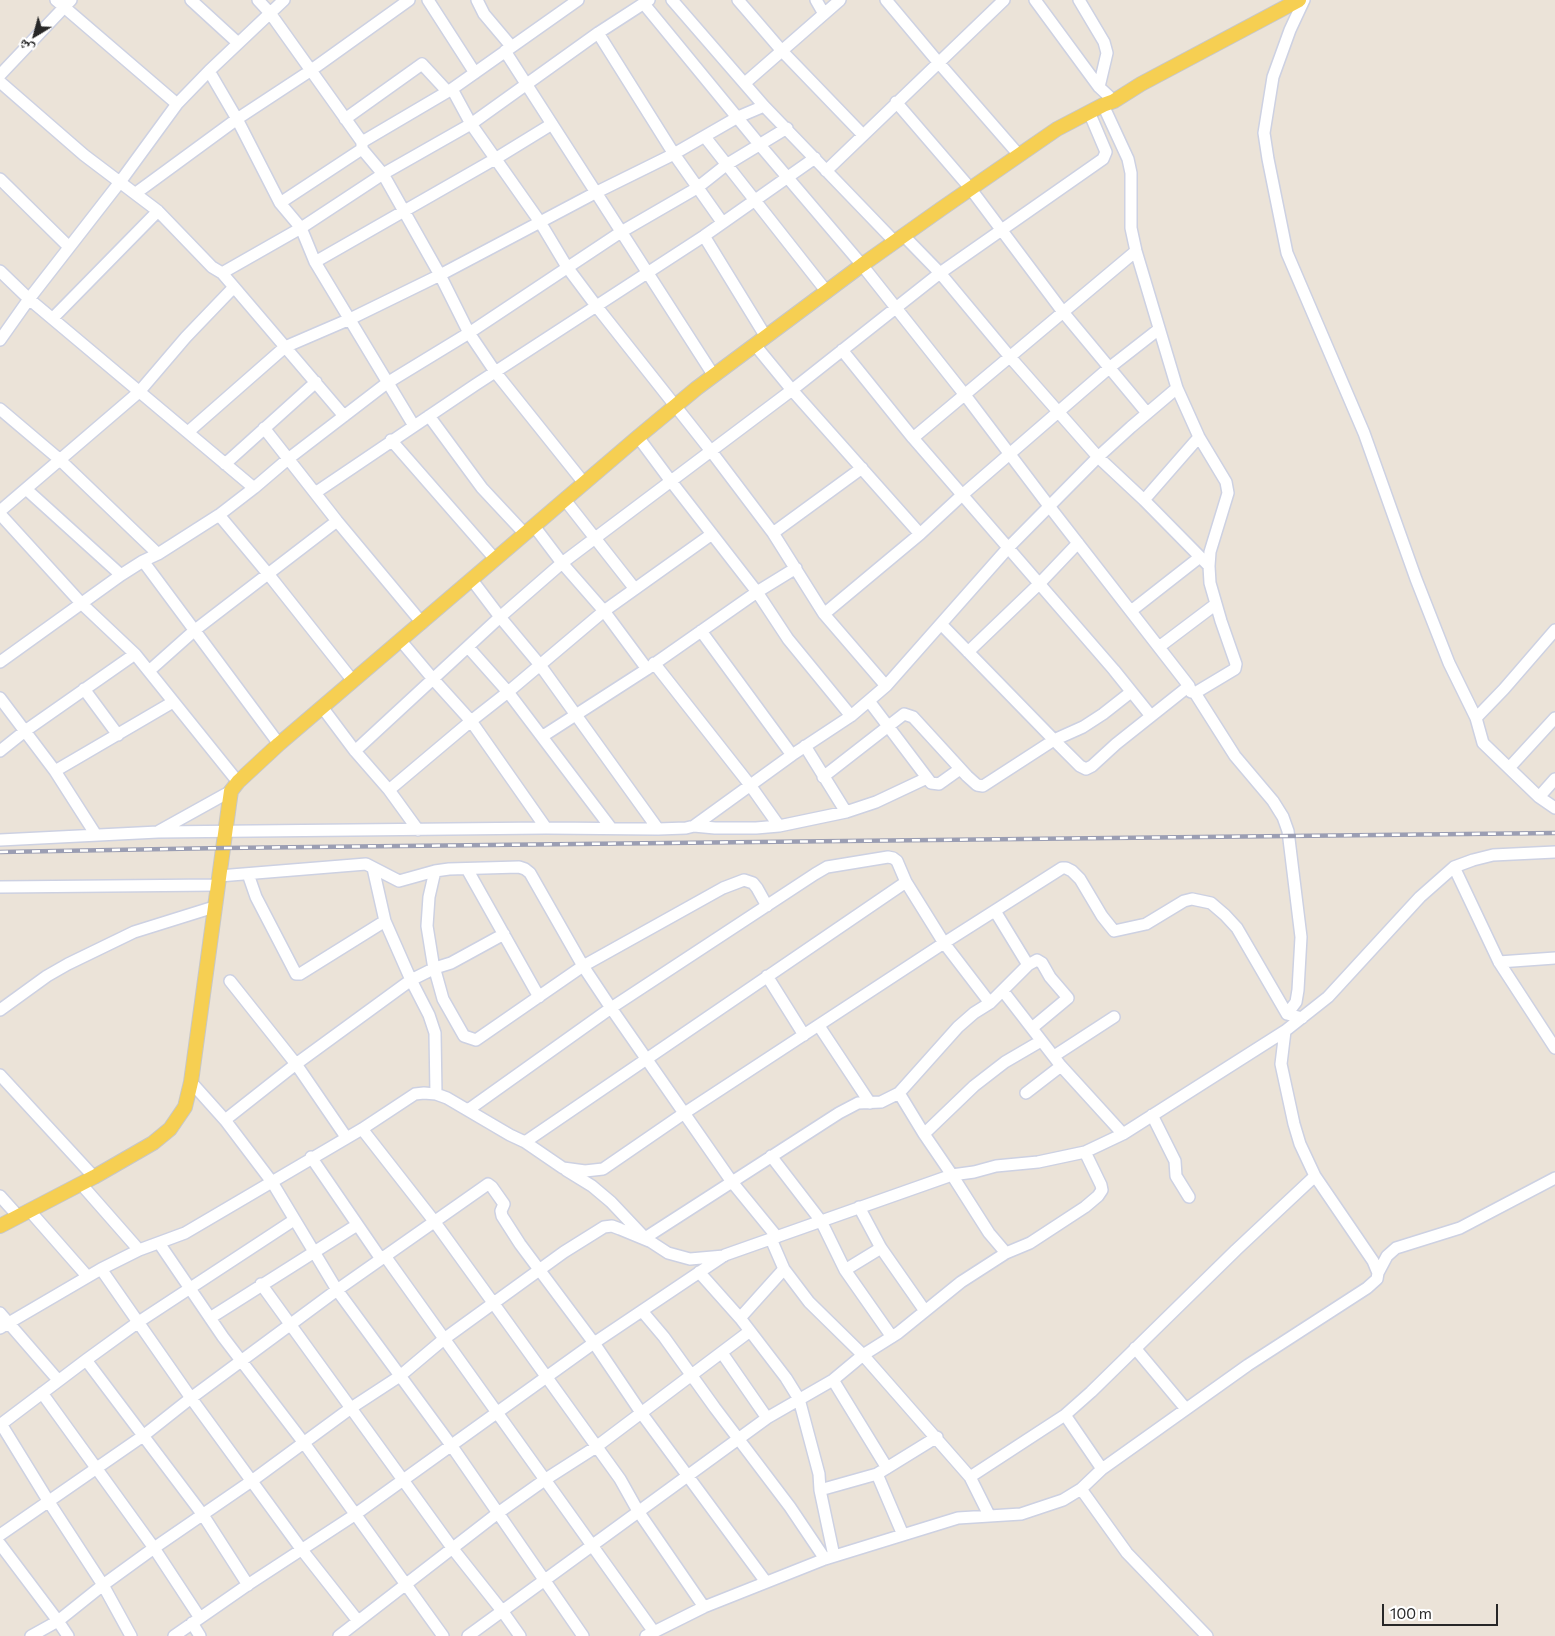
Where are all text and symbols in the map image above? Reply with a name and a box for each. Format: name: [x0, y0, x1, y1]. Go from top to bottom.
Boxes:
north arrow: [10, 10, 60, 60]
text: ش: [15, 36, 37, 59]
scale bar: [1385, 1594, 1501, 1626]
text: 100 m: [1390, 1604, 1432, 1622]

